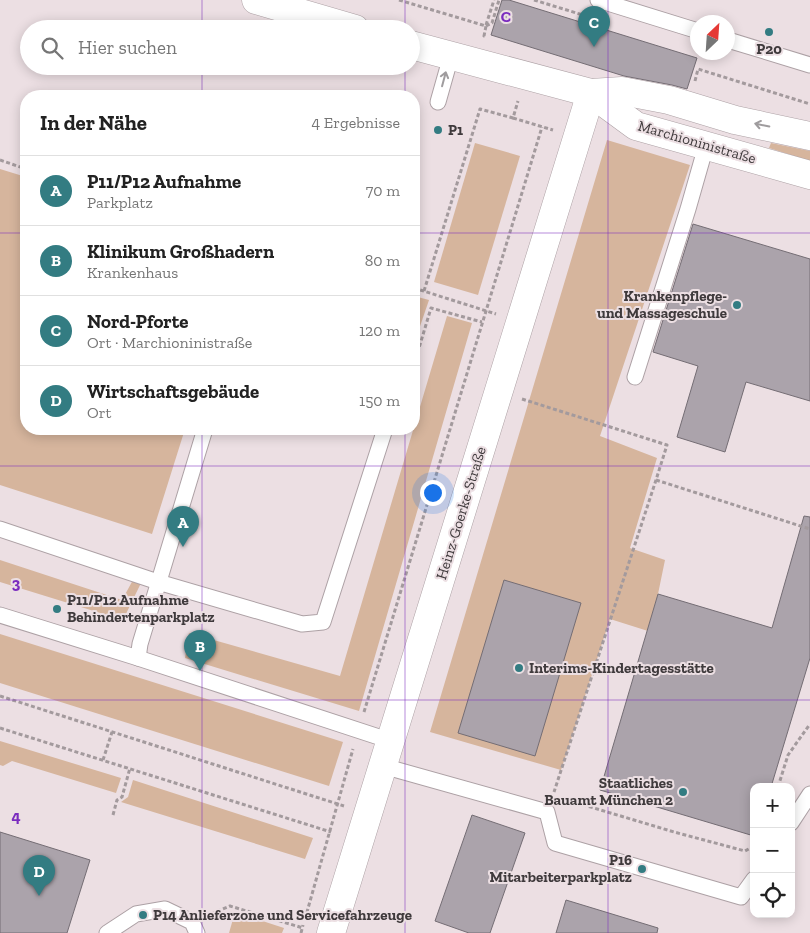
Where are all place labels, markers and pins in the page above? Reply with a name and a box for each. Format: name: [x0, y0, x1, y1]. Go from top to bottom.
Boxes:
pin: C: [578, 6, 610, 47]
marker: P20: [763, 26, 775, 38]
place label: P20: [756, 40, 782, 58]
place label: P1: [448, 121, 463, 139]
marker: P1: [432, 124, 444, 136]
place label: Krankenpflege- und Massageschule: [597, 287, 727, 322]
marker: Krankenpflege- und Massageschule: [731, 299, 743, 311]
pin: A: [167, 506, 199, 547]
place label: P11/P12 Aufnahme Behindertenparkplatz: [67, 591, 215, 626]
marker: P11/P12 Aufnahme Behindertenparkplatz: [51, 603, 63, 615]
pin: B: [184, 630, 216, 671]
place label: Interims-Kindertagesstätte: [529, 659, 714, 677]
marker: Interims-Kindertagesstätte: [513, 662, 525, 674]
place label: Staatliches Bauamt München 2: [544, 774, 673, 809]
marker: Staatliches Bauamt München 2: [677, 786, 689, 798]
place label: P16 Mitarbeiterparkplatz: [490, 851, 632, 886]
pin: D: [23, 855, 55, 896]
marker: P16 Mitarbeiterparkplatz: [636, 863, 648, 875]
place label: P14 Anlieferzone und Servicefahrzeuge: [153, 906, 412, 924]
marker: P14 Anlieferzone und Servicefahrzeuge: [137, 909, 149, 921]

